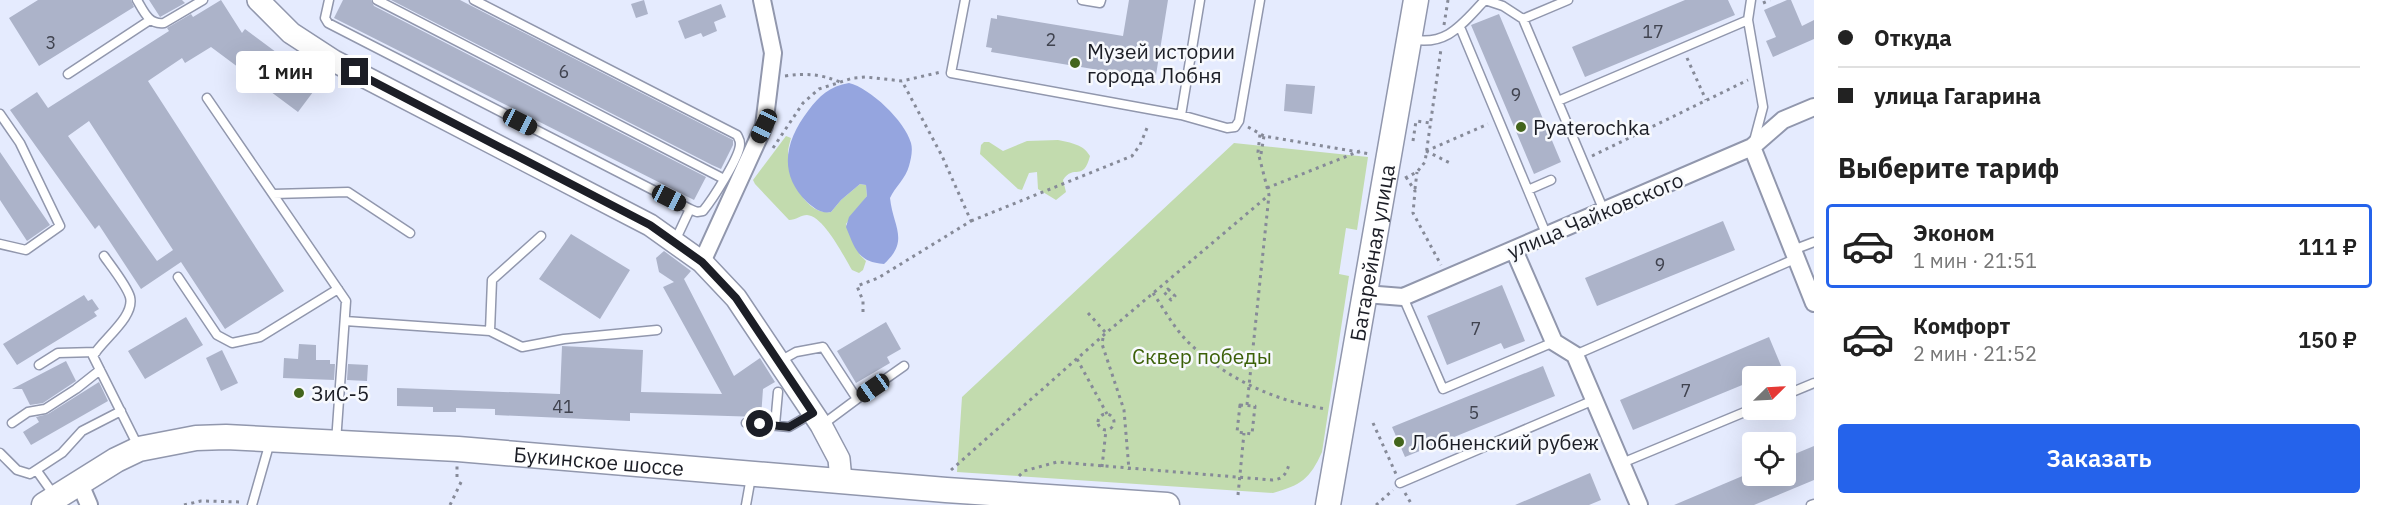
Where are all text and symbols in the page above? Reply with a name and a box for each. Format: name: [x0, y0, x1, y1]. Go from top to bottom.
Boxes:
house number: 17: [1642, 20, 1664, 43]
text: Откуда: [1874, 23, 1952, 52]
house number: 2: [1046, 28, 1056, 51]
house number: 3: [46, 31, 56, 54]
place label: Музей истории города Лобня: [1087, 37, 1235, 89]
callout: 1 мин: [235, 51, 334, 93]
marker: Музей истории города Лобня: [1068, 56, 1082, 70]
text: 1 мин: [258, 58, 313, 85]
route end: [341, 58, 368, 85]
house number: 6: [559, 60, 569, 83]
text: улица Гагарина: [1874, 81, 2041, 110]
house number: 9: [1511, 83, 1521, 106]
car: [500, 106, 540, 138]
car: [748, 106, 780, 146]
place label: Pyaterochka: [1533, 113, 1650, 141]
marker: Pyaterochka: [1514, 120, 1528, 134]
text: Выберите тариф: [1838, 150, 2059, 185]
street label: Батарейная улица: [1343, 162, 1401, 343]
street label: улица Чайковского: [1503, 165, 1687, 265]
car: [649, 182, 689, 214]
text: Эконом: [1913, 218, 1995, 247]
icon: car: [1841, 219, 1895, 273]
text: 111 ₽: [2298, 232, 2357, 261]
text: 1 мин · 21:51: [1913, 247, 2037, 274]
house number: 9: [1655, 253, 1665, 276]
text: Комфорт: [1913, 311, 2010, 340]
icon: car: [1841, 312, 1895, 366]
house number: 7: [1471, 317, 1481, 340]
text: 150 ₽: [2298, 325, 2357, 354]
text: 2 мин · 21:52: [1913, 340, 2037, 367]
park label: Сквер победы: [1132, 342, 1272, 370]
north arrow: [1742, 366, 1796, 420]
map controls: [1742, 366, 1796, 486]
car: [853, 370, 893, 406]
place label: ЗиС-5: [311, 379, 369, 407]
house number: 7: [1681, 379, 1691, 402]
marker: ЗиС-5: [292, 386, 306, 400]
house number: 41: [552, 395, 574, 418]
house number: 5: [1469, 401, 1479, 424]
route start: [746, 410, 773, 437]
button: Заказать: [1838, 424, 2360, 493]
place label: Лобненский рубеж: [1411, 428, 1599, 456]
button: locate: [1742, 432, 1796, 486]
marker: Лобненский рубеж: [1392, 435, 1406, 449]
street label: Букинское шоссе: [512, 440, 685, 482]

